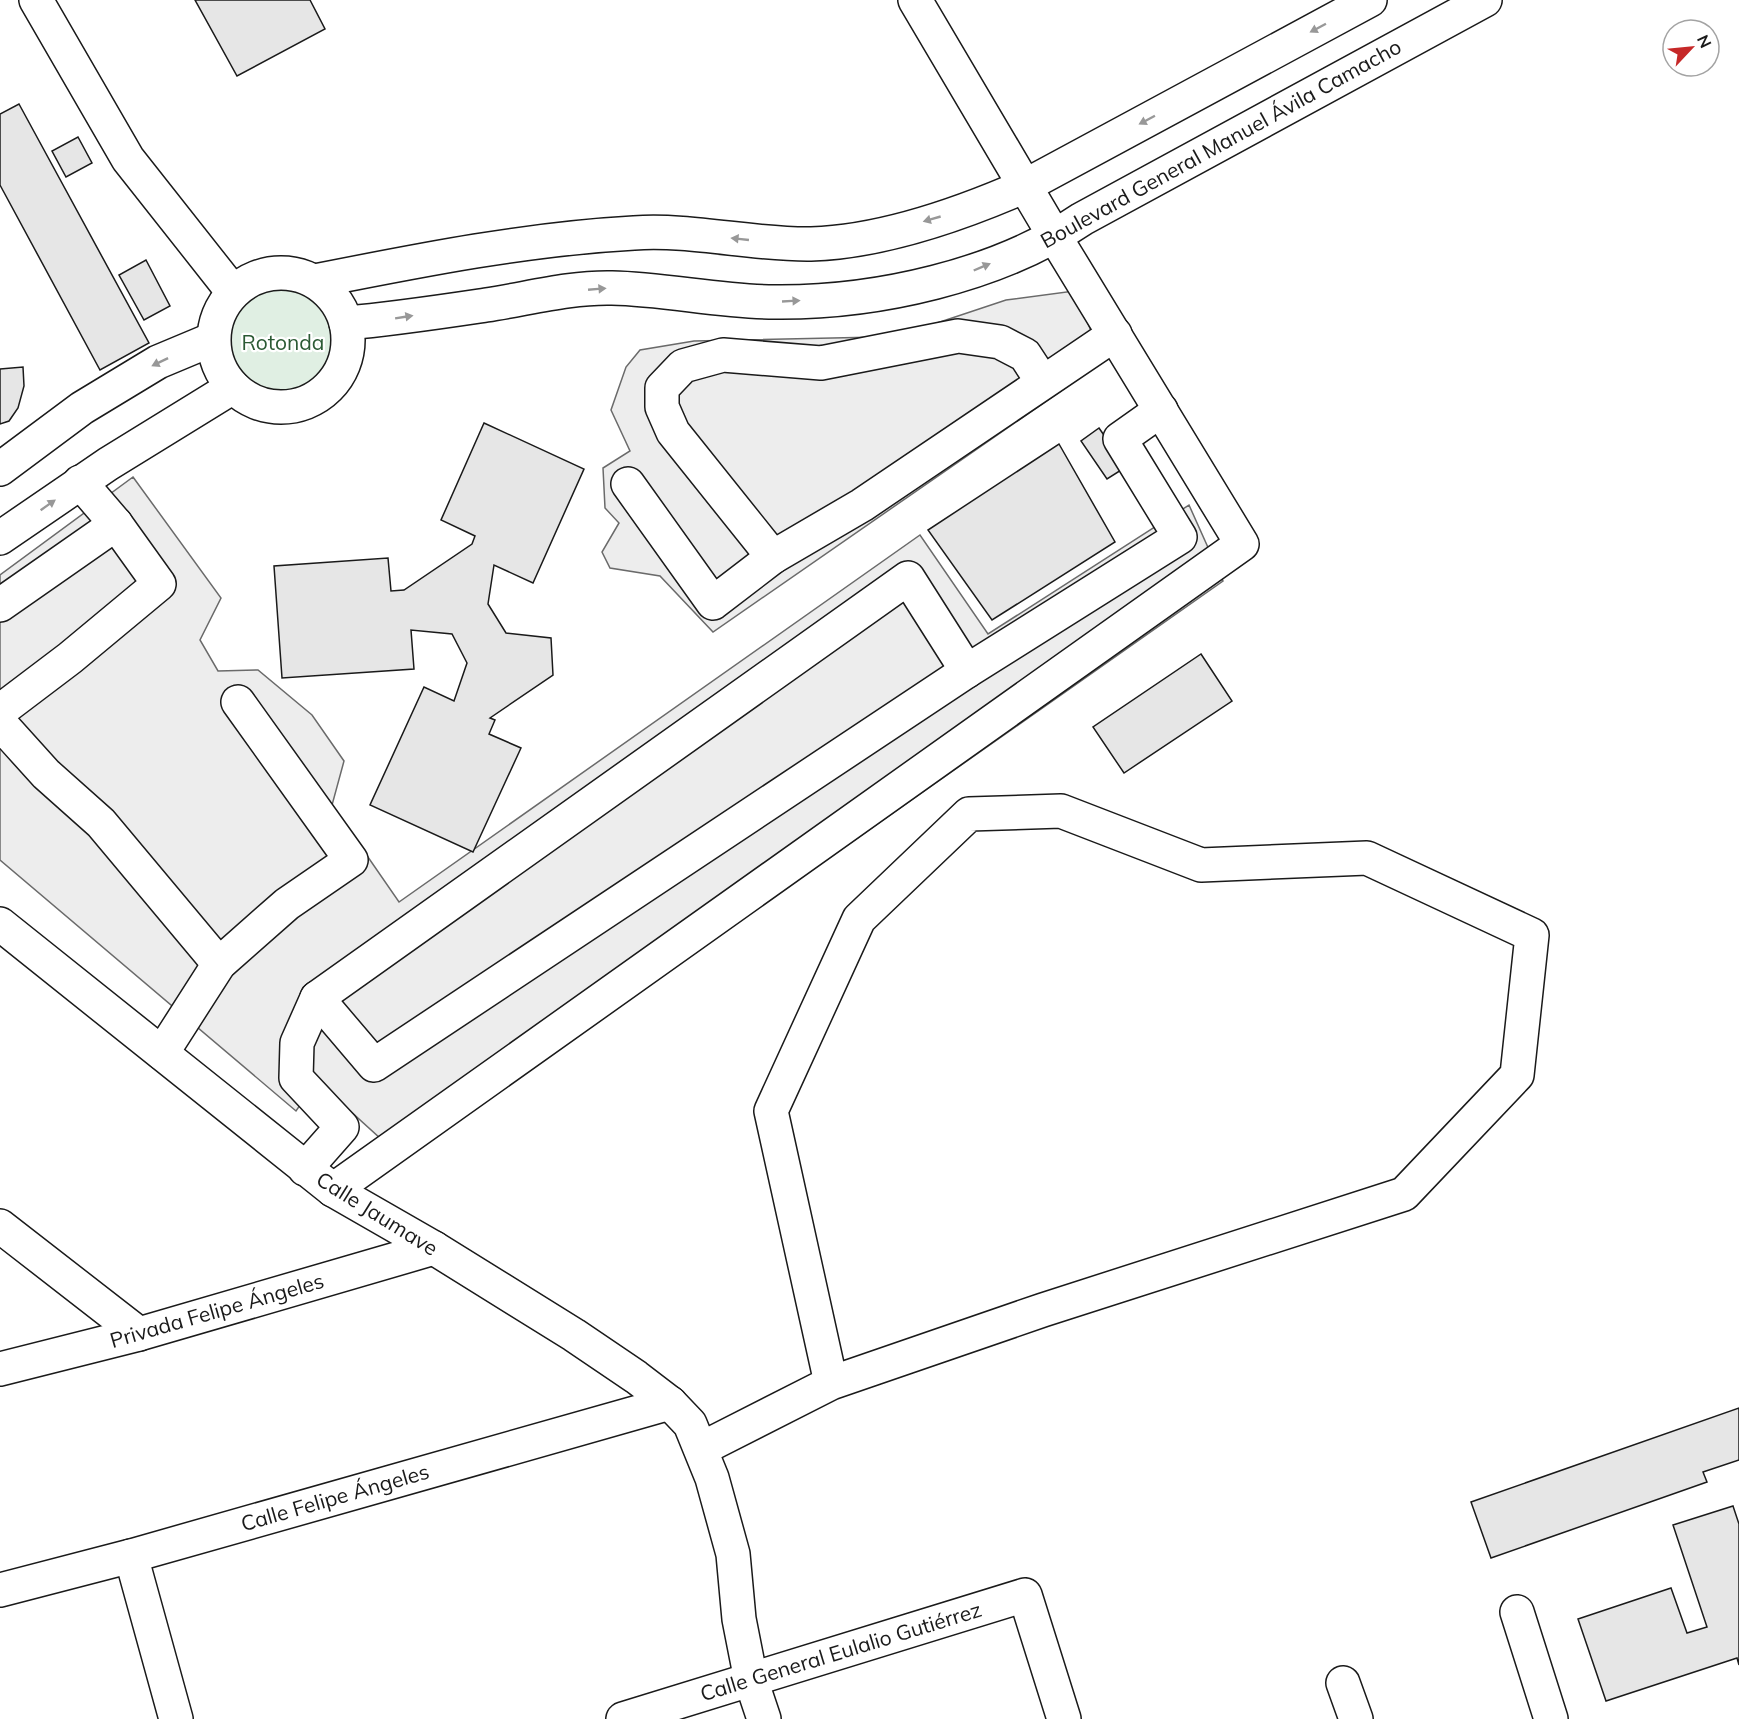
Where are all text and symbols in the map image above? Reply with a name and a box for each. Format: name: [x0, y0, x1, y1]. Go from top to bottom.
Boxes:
north arrow: [1661, 18, 1721, 78]
one-way arrow: [1310, 23, 1327, 33]
text: N: [1693, 32, 1716, 51]
street label: Boulevard General Manuel Ávila Camacho: [1036, 33, 1405, 253]
one-way arrow: [1138, 115, 1155, 125]
one-way arrow: [923, 215, 941, 224]
one-way arrow: [731, 235, 750, 244]
one-way arrow: [973, 262, 991, 271]
one-way arrow: [587, 284, 606, 294]
one-way arrow: [782, 297, 801, 306]
one-way arrow: [395, 312, 414, 321]
park label: Rotonda: [242, 329, 324, 355]
one-way arrow: [151, 358, 168, 367]
one-way arrow: [39, 499, 55, 511]
street label: Calle Jaumave: [312, 1165, 443, 1261]
street label: Privada Felipe Ángeles: [107, 1267, 327, 1353]
street label: Calle Felipe Ángeles: [238, 1458, 432, 1536]
street label: Calle General Eulalio Gutiérrez: [697, 1596, 985, 1706]

